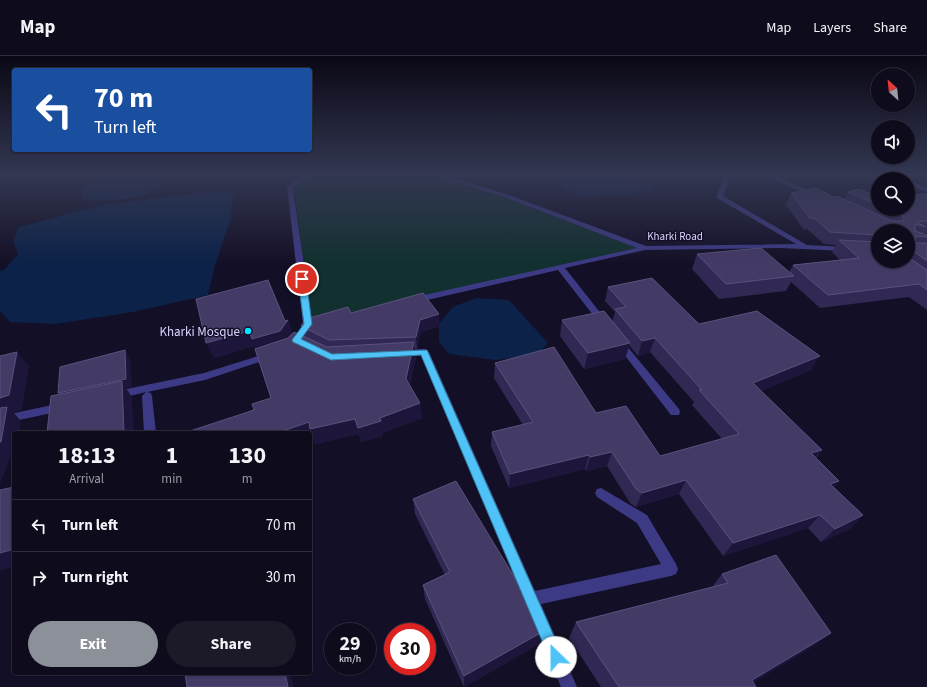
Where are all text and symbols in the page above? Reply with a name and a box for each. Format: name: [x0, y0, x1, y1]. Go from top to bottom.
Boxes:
text: Map: [20, 14, 55, 41]
text: Map: [766, 18, 791, 38]
text: Layers: [813, 18, 851, 38]
text: Share: [873, 18, 907, 38]
north arrow: [871, 68, 915, 112]
map controls: [871, 68, 915, 268]
text: 70 m: [94, 78, 153, 118]
icon: left: [28, 84, 80, 136]
text: Turn left: [94, 115, 156, 140]
button: sound: [871, 120, 915, 164]
button: search: [871, 172, 915, 216]
button: layers: [871, 224, 915, 268]
street label: Kharki Road: [647, 229, 703, 244]
pin: [285, 262, 319, 296]
icon: arrive: [291, 268, 313, 290]
place label: Kharki Mosque: [159, 323, 240, 341]
marker: Kharki Mosque: [243, 326, 253, 336]
text: 18:13: [58, 438, 116, 473]
text: 1: [166, 438, 178, 473]
text: 130: [228, 438, 266, 473]
text: Arrival: [69, 470, 104, 488]
text: min: [161, 470, 182, 488]
text: m: [242, 470, 253, 488]
icon: left: [28, 515, 50, 537]
text: Turn left: [62, 515, 118, 536]
text: 70 m: [266, 515, 296, 536]
icon: right: [28, 567, 50, 589]
text: Turn right: [62, 567, 128, 588]
text: 30 m: [266, 567, 296, 588]
button: Exit: [28, 621, 158, 667]
button: Share: [166, 621, 296, 667]
speed limit sign: 30: [384, 623, 436, 675]
text: 29: [339, 630, 361, 658]
position arrow: [535, 636, 577, 678]
text: km/h: [339, 652, 361, 666]

